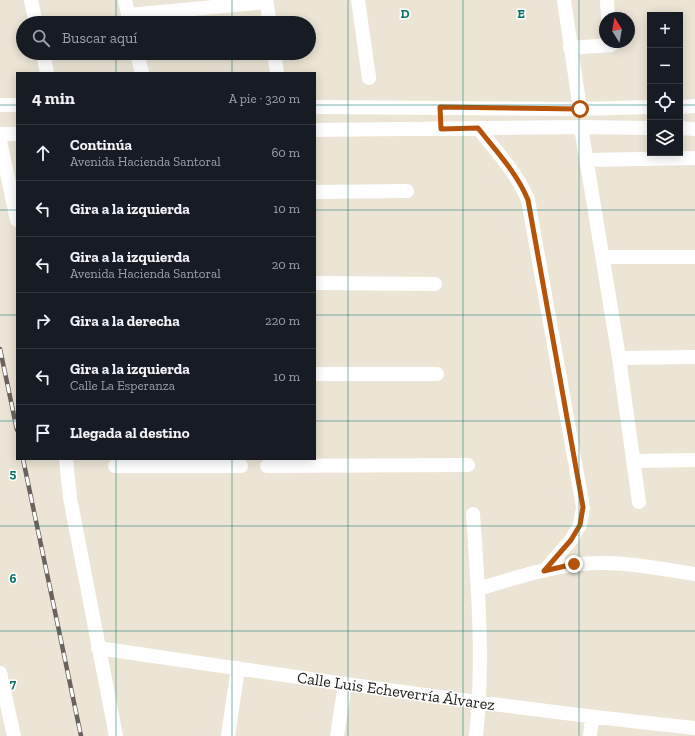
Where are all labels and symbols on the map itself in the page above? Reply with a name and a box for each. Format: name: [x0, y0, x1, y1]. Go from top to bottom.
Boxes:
text: D: [400, 6, 410, 21]
text: E: [517, 6, 525, 21]
north arrow: [599, 12, 635, 48]
route start: [571, 100, 589, 118]
text: 5: [10, 466, 17, 481]
route end: [565, 555, 583, 573]
text: 6: [10, 571, 17, 586]
street label: Calle Luis Echeverría Álvarez: [296, 668, 496, 714]
text: 7: [10, 676, 17, 691]

